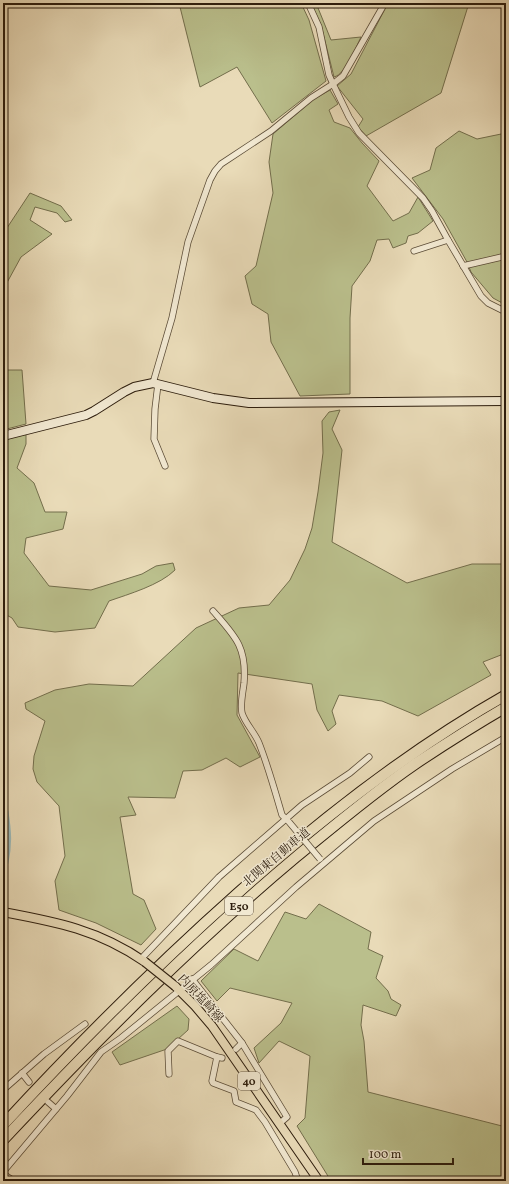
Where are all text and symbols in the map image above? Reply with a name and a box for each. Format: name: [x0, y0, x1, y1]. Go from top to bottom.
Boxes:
street label: 北関東自動車道: [239, 825, 314, 891]
road number: E50: [225, 897, 253, 915]
street label: 内原塩崎線: [174, 971, 227, 1026]
road number: 40: [238, 1072, 260, 1090]
scale bar: [363, 1140, 453, 1166]
text: 100 m: [369, 1147, 402, 1163]

